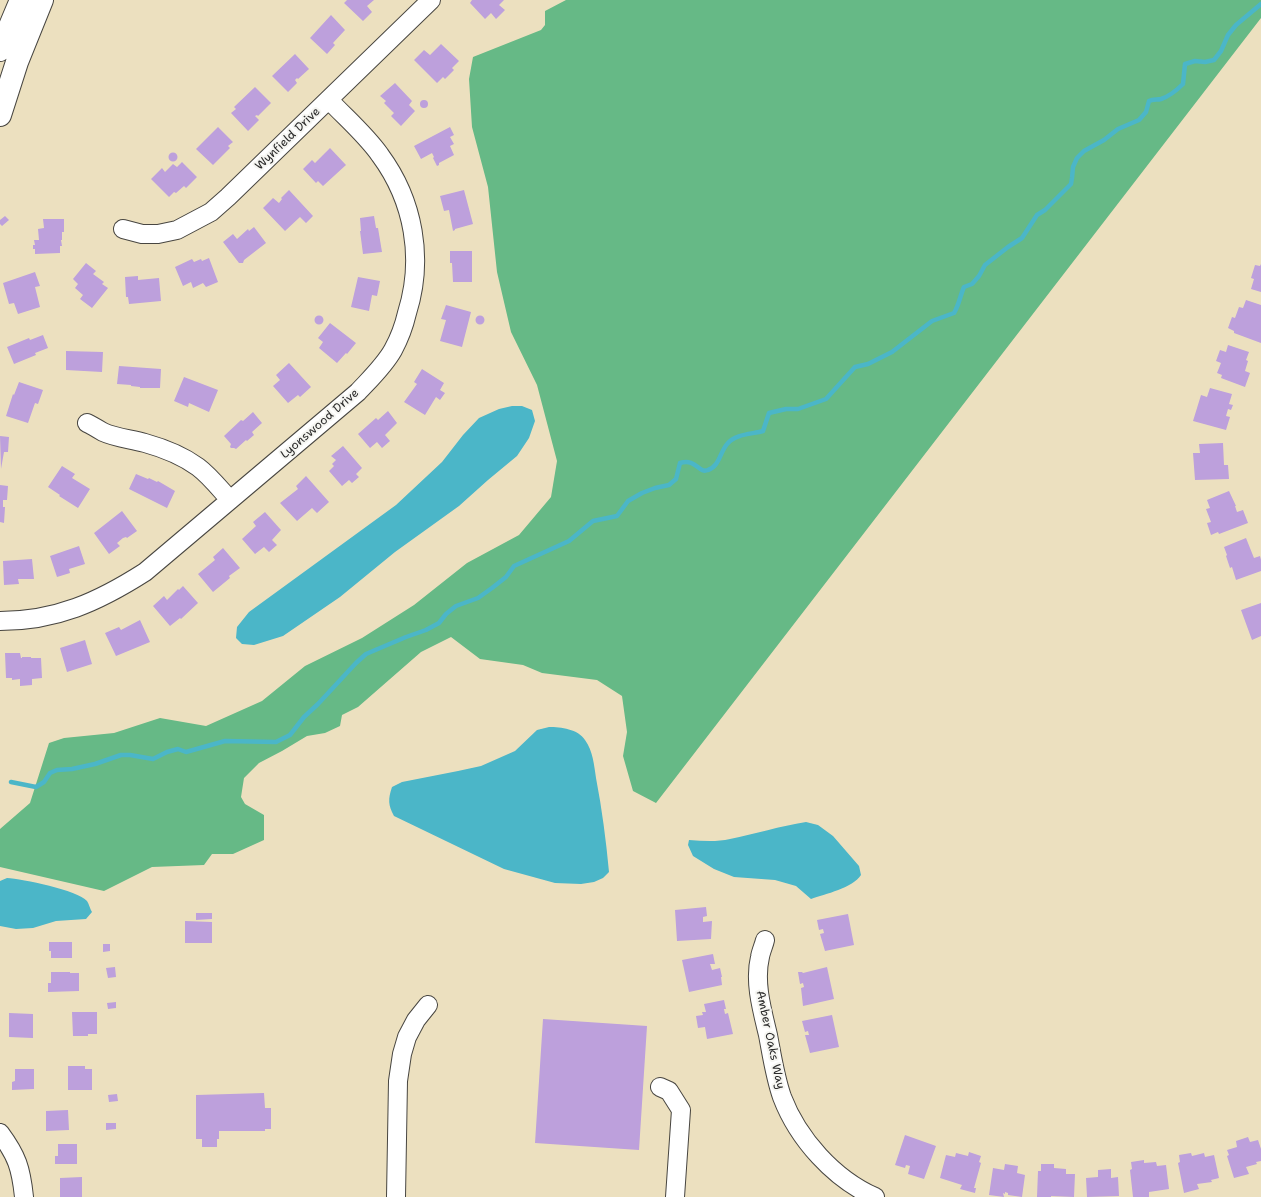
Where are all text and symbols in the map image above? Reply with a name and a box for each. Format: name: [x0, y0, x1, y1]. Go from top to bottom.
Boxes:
street label: Wynfield Drive: [253, 104, 323, 174]
street label: Lyonswood Drive: [278, 386, 362, 462]
street label: Amber Oaks Way: [753, 989, 787, 1091]

